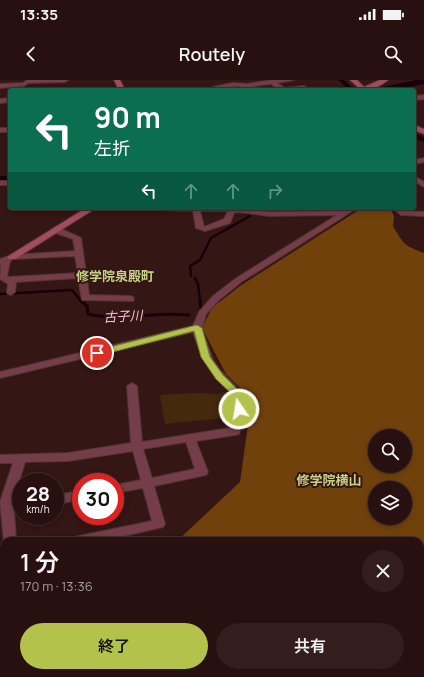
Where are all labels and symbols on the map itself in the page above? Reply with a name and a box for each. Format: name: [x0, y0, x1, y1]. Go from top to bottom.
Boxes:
district label: 修学院泉殿町: [76, 267, 154, 285]
water label: 古子川: [103, 306, 145, 326]
pin: [80, 336, 114, 370]
position arrow: [218, 388, 260, 430]
district label: 修学院横山: [296, 471, 362, 489]
speed limit sign: 30: [72, 473, 124, 525]

